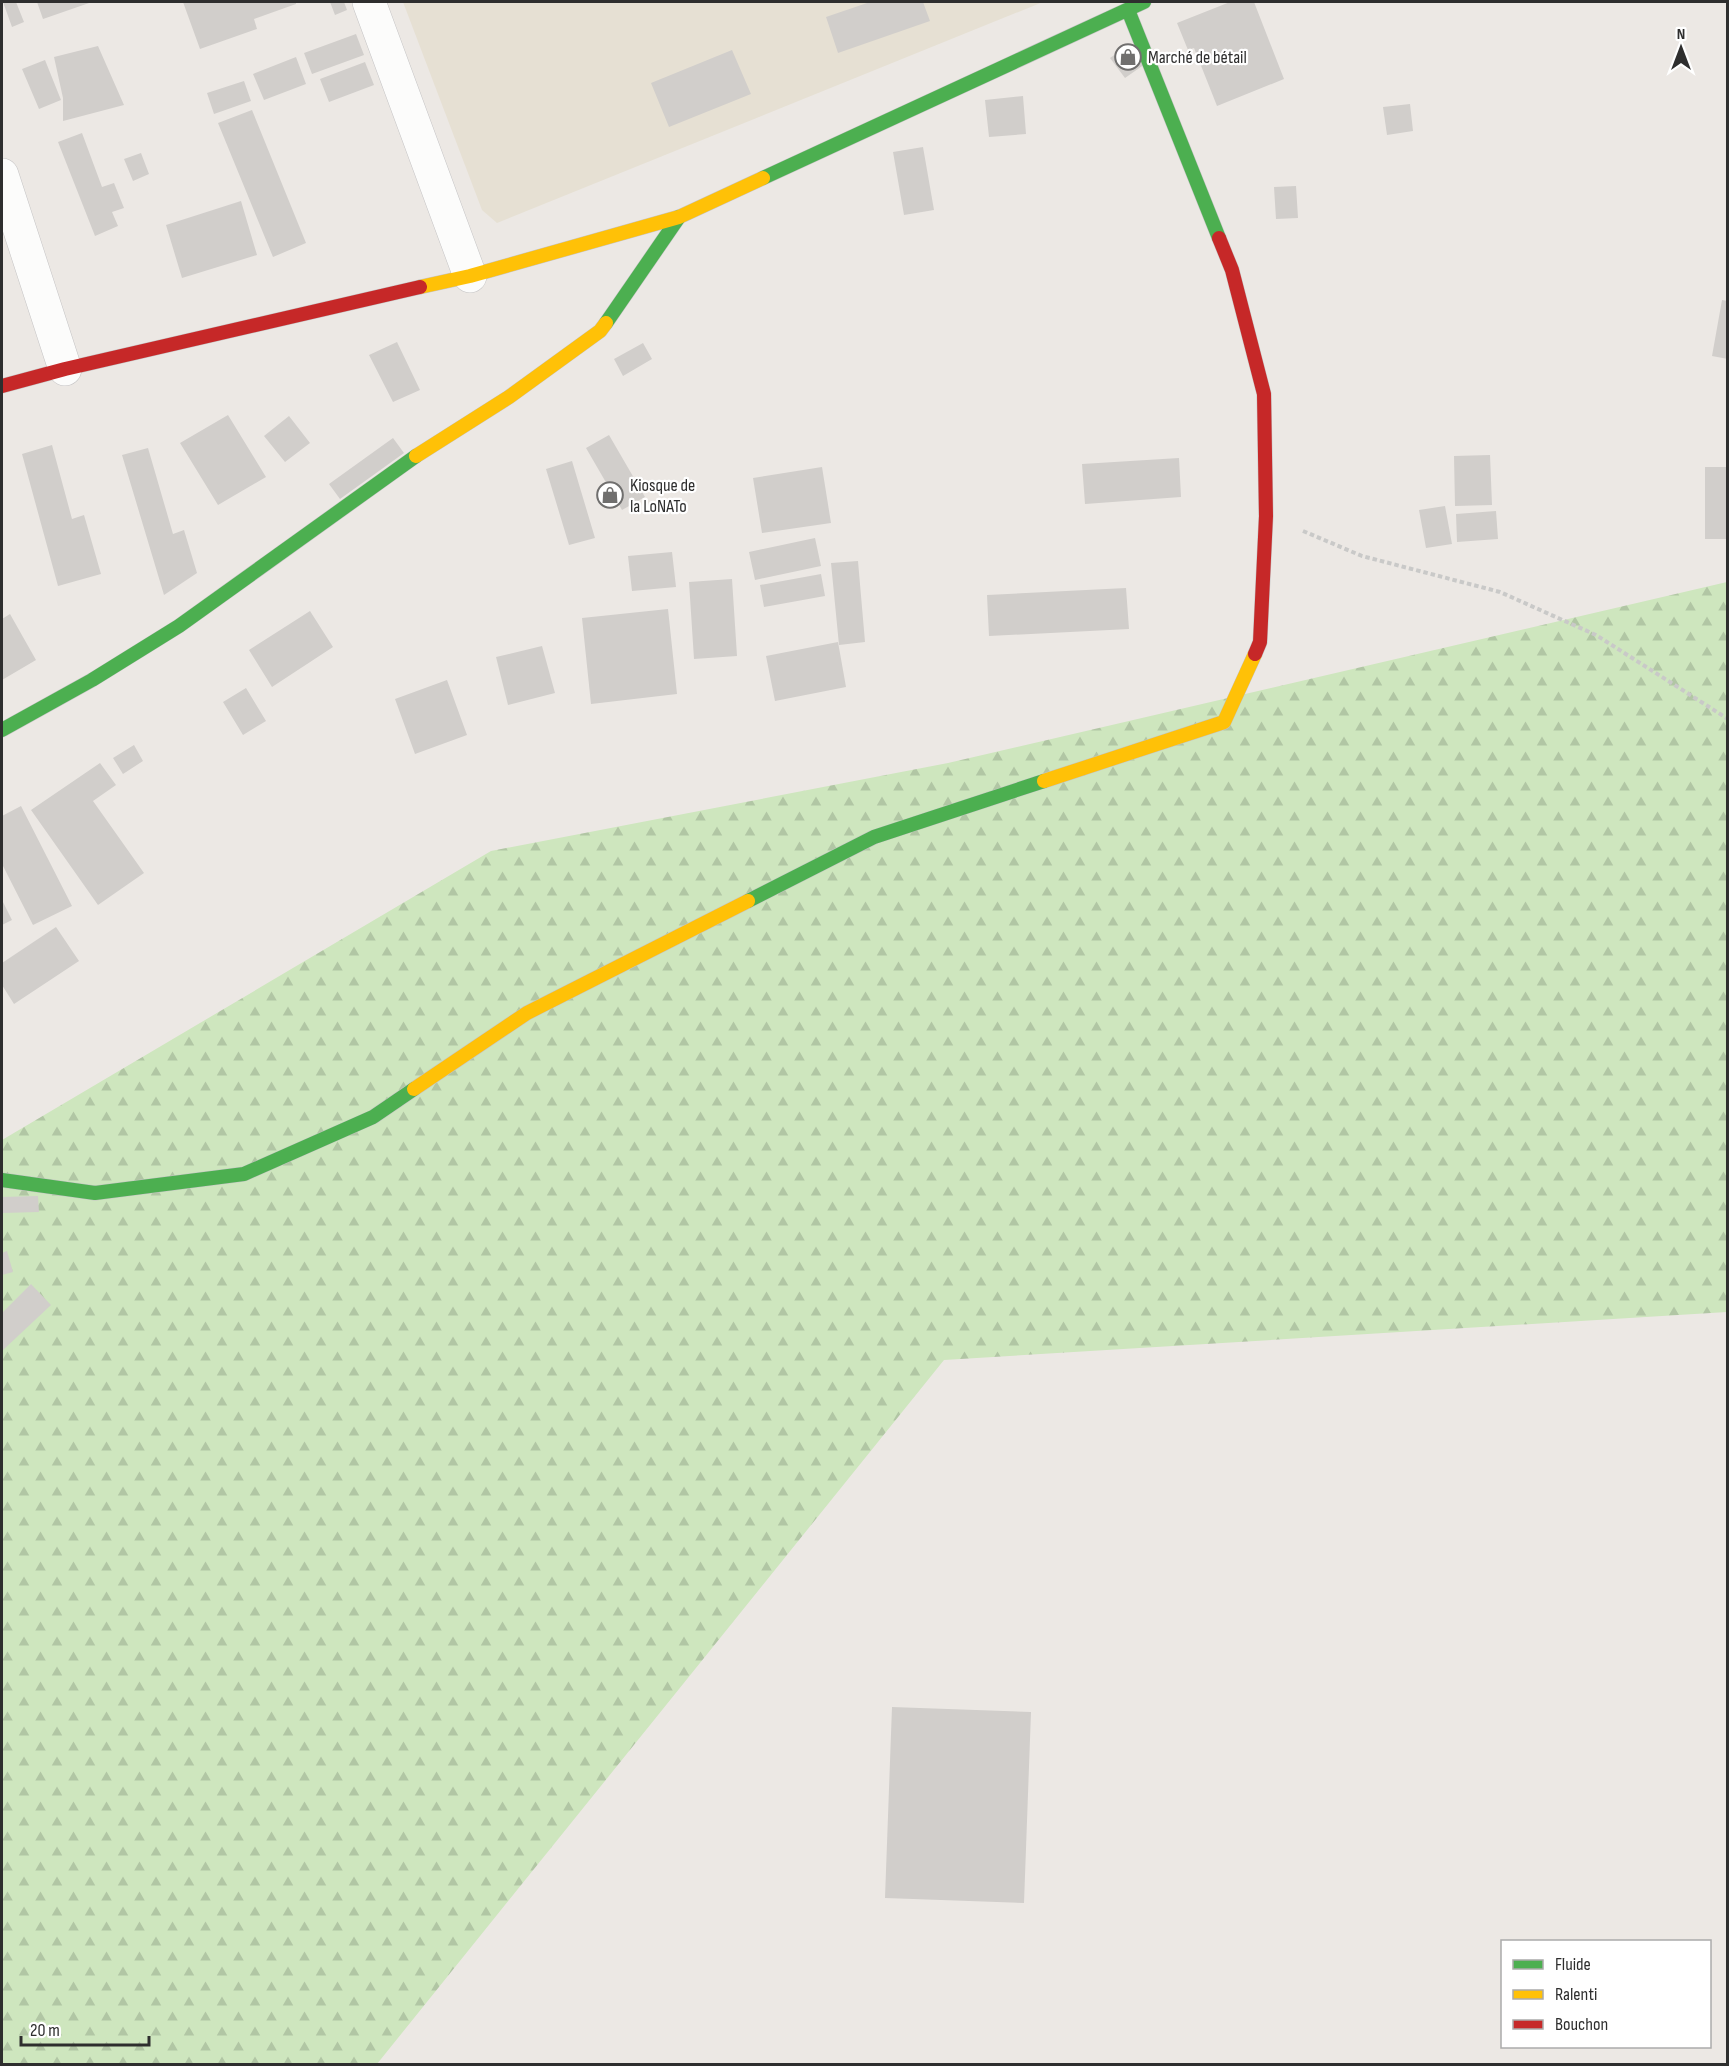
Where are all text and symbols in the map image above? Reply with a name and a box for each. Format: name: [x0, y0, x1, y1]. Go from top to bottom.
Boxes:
north arrow: [1651, 18, 1711, 78]
text: N: [1677, 25, 1685, 44]
shop icon: Marché de bétail: [1113, 42, 1143, 72]
place label: Marché de bétail: [1148, 47, 1247, 68]
place label: Kiosque de la LoNATo: [630, 475, 695, 517]
shop icon: Kiosque de la LoNATo: [595, 480, 625, 510]
legend: [1501, 1940, 1711, 2048]
text: Fluide: [1555, 1954, 1591, 1975]
text: Ralenti: [1555, 1984, 1597, 2005]
scale bar: [21, 2009, 148, 2047]
text: Bouchon: [1555, 2014, 1608, 2035]
text: 20 m: [30, 2020, 60, 2041]

